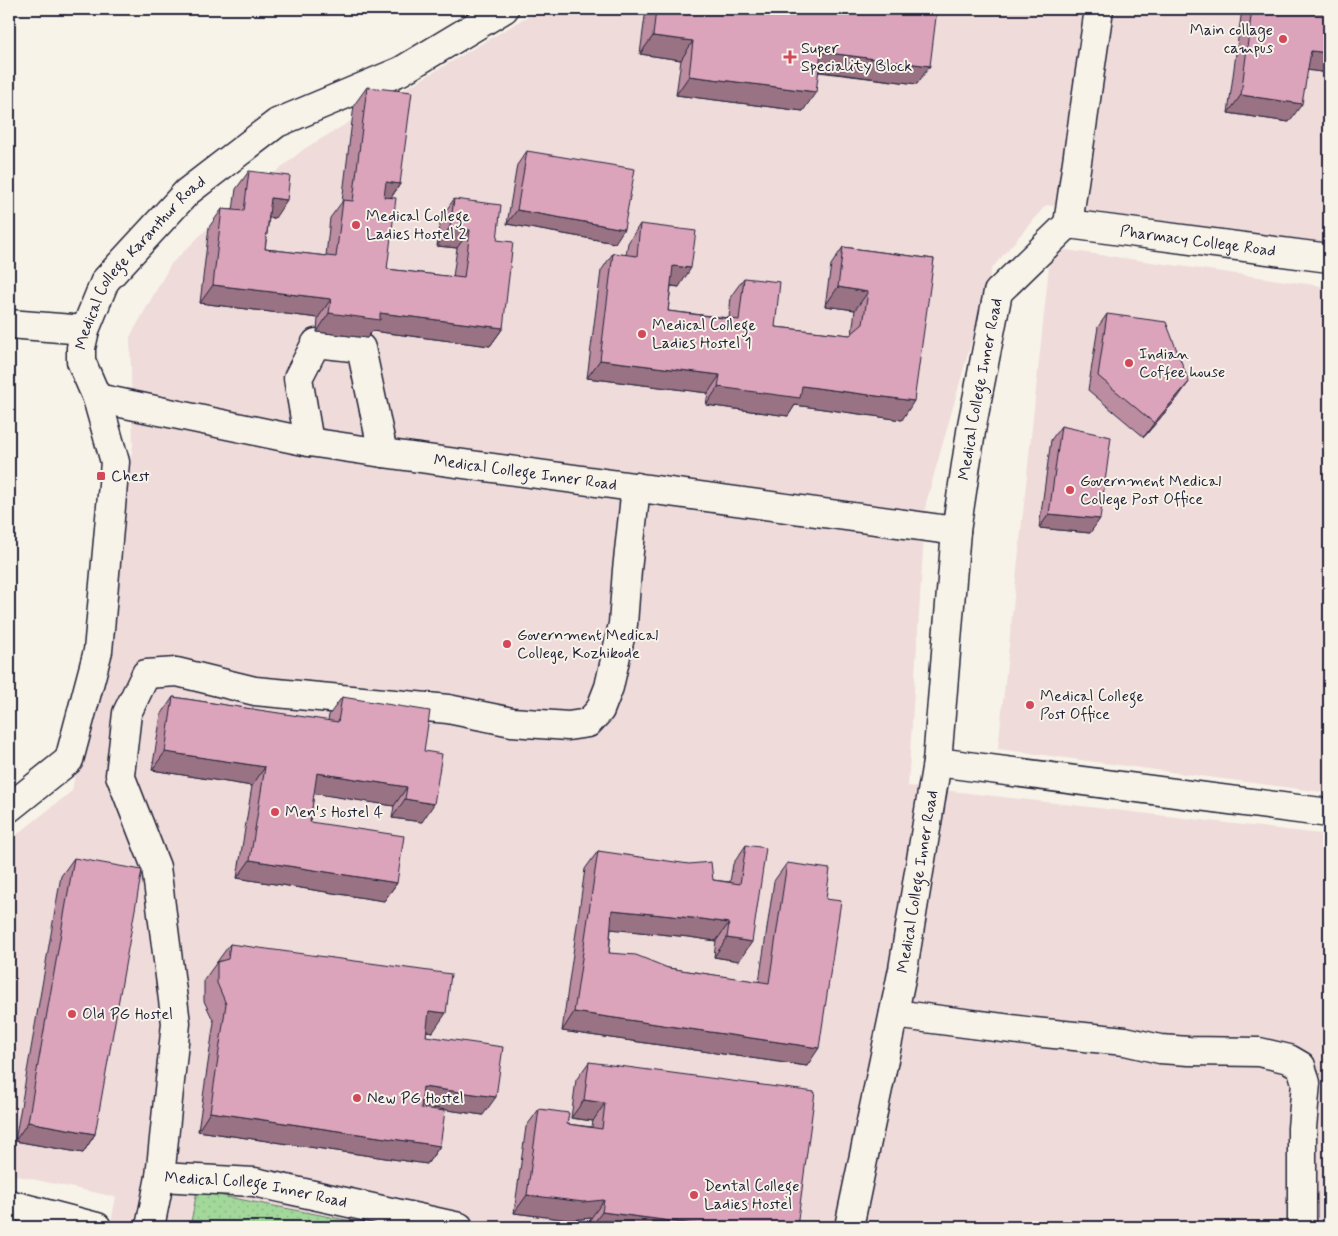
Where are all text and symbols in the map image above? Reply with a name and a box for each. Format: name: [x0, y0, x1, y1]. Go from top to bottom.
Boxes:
place label: Main collage campus: [1190, 20, 1273, 59]
marker: Main collage campus: [1277, 33, 1289, 45]
place label: Super Speciality Block: [801, 38, 912, 77]
marker: Super Speciality Block: [783, 50, 797, 64]
street label: Medical College Karanthur Road: [70, 171, 210, 352]
place label: Medical College Ladies Hostel 2: [366, 206, 470, 245]
marker: Medical College Ladies Hostel 2: [350, 219, 362, 231]
street label: Pharmacy College Road: [1119, 220, 1277, 261]
street label: Medical College Inner Road: [953, 296, 1007, 482]
place label: Medical College Ladies Hostel 1: [652, 315, 756, 354]
marker: Medical College Ladies Hostel 1: [636, 328, 648, 340]
place label: Indian Coffee house: [1139, 344, 1225, 383]
marker: Indian Coffee house: [1123, 357, 1135, 369]
street label: Medical College Inner Road: [432, 450, 618, 495]
place label: Chest: [111, 466, 150, 487]
marker: Chest: [95, 470, 107, 482]
place label: Government Medical College Post Office: [1080, 471, 1221, 510]
marker: Government Medical College Post Office: [1064, 484, 1076, 496]
place label: Government Medical College, Kozhikode: [517, 625, 658, 664]
marker: Government Medical College, Kozhikode: [501, 638, 513, 650]
place label: Medical College Post Office: [1040, 686, 1144, 725]
marker: Medical College Post Office: [1024, 699, 1036, 711]
street label: Medical College Inner Road: [892, 789, 943, 975]
place label: Men's Hostel 4: [285, 802, 383, 823]
marker: Men's Hostel 4: [269, 806, 281, 818]
place label: Old PG Hostel: [82, 1004, 173, 1025]
marker: Old PG Hostel: [66, 1008, 78, 1020]
place label: New PG Hostel: [367, 1088, 464, 1109]
marker: New PG Hostel: [351, 1092, 363, 1104]
street label: Medical College Inner Road: [164, 1167, 349, 1213]
place label: Dental College Ladies Hostel: [704, 1176, 800, 1215]
marker: Dental College Ladies Hostel: [688, 1189, 700, 1201]

